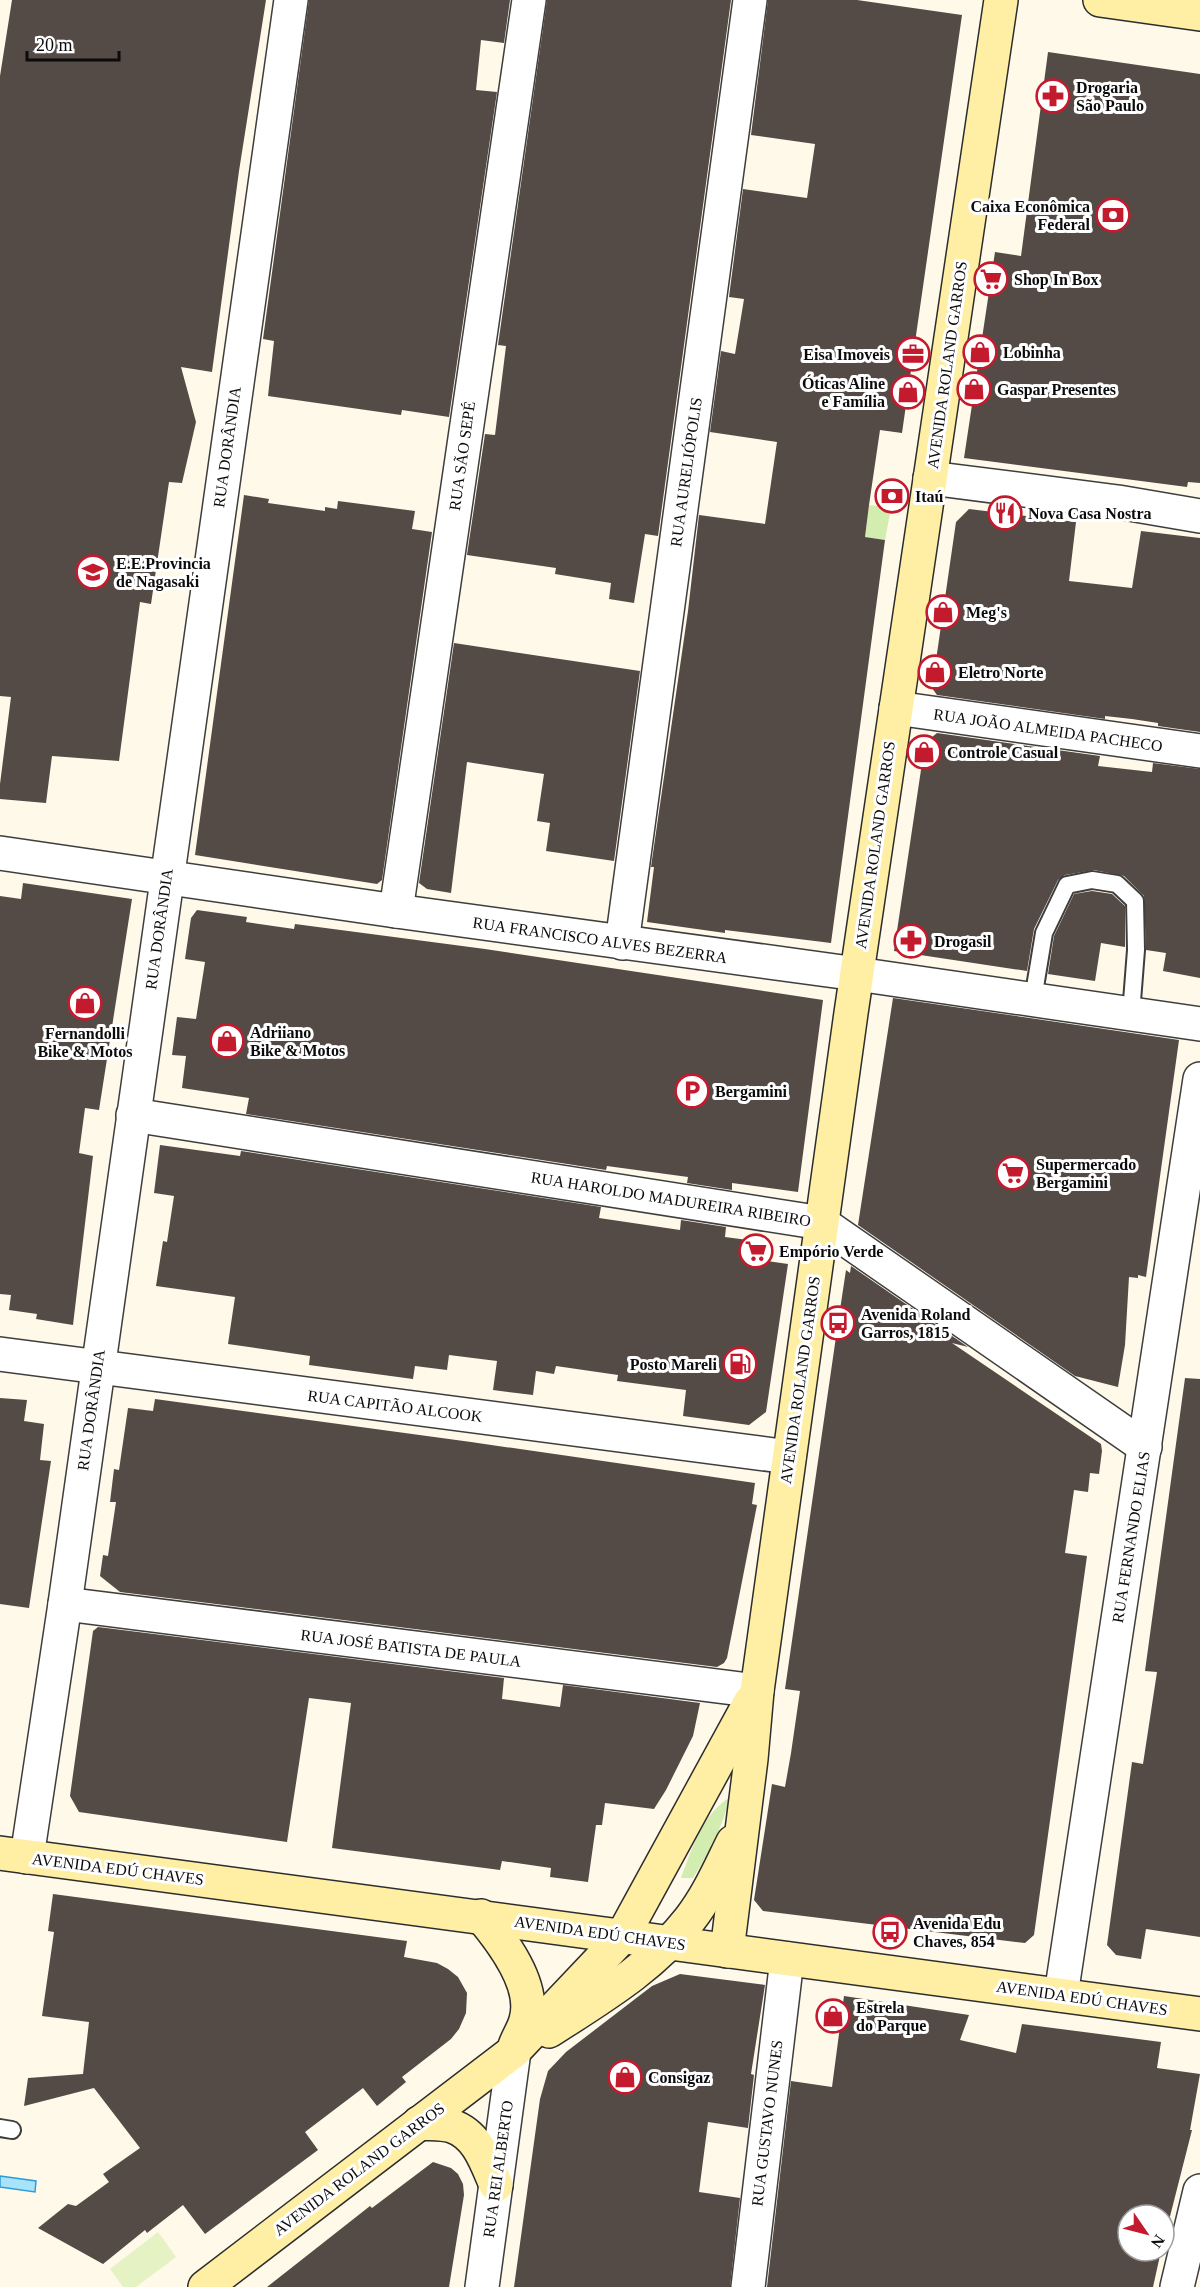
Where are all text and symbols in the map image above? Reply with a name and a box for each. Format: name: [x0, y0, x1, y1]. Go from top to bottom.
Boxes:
scale bar: [27, 24, 118, 62]
text: 20 m: [36, 35, 73, 55]
pharmacy icon: Drogaria São Paulo: [1035, 78, 1071, 114]
place label: Drogaria São Paulo: [1076, 79, 1144, 114]
bank icon: Caixa Econômica Federal: [1095, 197, 1131, 233]
place label: Caixa Econômica Federal: [970, 198, 1091, 233]
street label: AVENIDA ROLAND GARROS: [924, 260, 970, 470]
supermarket icon: Shop In Box: [973, 261, 1009, 297]
place label: Shop In Box: [1014, 271, 1099, 289]
shop icon: Lobinha: [962, 334, 998, 370]
office icon: Eisa Imoveis: [895, 336, 931, 372]
place label: Lobinha: [1003, 344, 1061, 361]
place label: Eisa Imoveis: [803, 346, 890, 363]
shop icon: Gaspar Presentes: [956, 371, 992, 407]
place label: Óticas Aline e Família: [802, 374, 885, 410]
shop icon: Óticas Aline e Família: [890, 374, 926, 410]
place label: Gaspar Presentes: [997, 381, 1116, 399]
street label: RUA DORÂNDIA: [209, 385, 244, 509]
street label: RUA AURELIÓPOLIS: [666, 396, 705, 548]
street label: RUA SÃO SEPÉ: [445, 400, 478, 512]
bank icon: Itaú: [874, 478, 910, 514]
place label: Itaú: [915, 488, 944, 505]
restaurant icon: Nova Casa Nostra: [987, 495, 1023, 531]
place label: Nova Casa Nostra: [1028, 505, 1152, 522]
school or university icon: E.E.Provincia de Nagasaki: [75, 554, 111, 590]
place label: E.E.Provincia de Nagasaki: [116, 555, 211, 591]
shop icon: Meg's: [925, 594, 961, 630]
place label: Meg's: [966, 604, 1007, 622]
shop icon: Eletro Norte: [917, 654, 953, 690]
place label: Eletro Norte: [958, 664, 1043, 681]
street label: RUA JOÃO ALMEIDA PACHECO: [932, 706, 1164, 754]
shop icon: Controle Casual: [906, 734, 942, 770]
street label: AVENIDA ROLAND GARROS: [852, 740, 898, 950]
place label: Controle Casual: [947, 744, 1059, 761]
street label: RUA DORÂNDIA: [141, 867, 176, 991]
street label: RUA FRANCISCO ALVES BEZERRA: [472, 914, 729, 966]
pharmacy icon: Drogasil: [893, 923, 929, 959]
place label: Drogasil: [934, 933, 992, 951]
shop icon: Fernandolli Bike & Motos: [67, 985, 103, 1021]
shop icon: Adriiano Bike & Motos: [209, 1023, 245, 1059]
place label: Adriiano Bike & Motos: [250, 1024, 345, 1059]
place label: Fernandolli Bike & Motos: [37, 1025, 133, 1060]
parking icon: Bergamini: [674, 1073, 710, 1109]
place label: Bergamini: [715, 1083, 788, 1101]
supermarket icon: Supermercado Bergamini: [995, 1155, 1031, 1191]
place label: Supermercado Bergamini: [1036, 1156, 1136, 1192]
street label: RUA HAROLDO MADUREIRA RIBEIRO: [530, 1168, 812, 1230]
supermarket icon: Empório Verde: [738, 1233, 774, 1269]
place label: Empório Verde: [779, 1243, 883, 1261]
street label: AVENIDA ROLAND GARROS: [777, 1275, 823, 1485]
bus stop icon: Avenida Roland Garros, 1815: [820, 1305, 856, 1341]
place label: Avenida Roland Garros, 1815: [861, 1306, 971, 1341]
fuel station icon: Posto Mareli: [722, 1346, 758, 1382]
street label: RUA DORÂNDIA: [73, 1348, 108, 1472]
place label: Posto Mareli: [630, 1356, 718, 1373]
street label: RUA CAPITÃO ALCOOK: [307, 1387, 484, 1425]
street label: RUA FERNANDO ELIAS: [1109, 1450, 1153, 1624]
street label: RUA JOSÉ BATISTA DE PAULA: [300, 1625, 523, 1670]
street label: AVENIDA EDÚ CHAVES: [31, 1849, 205, 1888]
street label: AVENIDA EDÚ CHAVES: [513, 1912, 687, 1953]
bus stop icon: Avenida Edu Chaves, 854: [872, 1914, 908, 1950]
place label: Avenida Edu Chaves, 854: [913, 1915, 1001, 1950]
street label: AVENIDA EDÚ CHAVES: [995, 1977, 1169, 2018]
shop icon: Estrela do Parque: [815, 1998, 851, 2034]
place label: Estrela do Parque: [856, 1999, 926, 2035]
street label: RUA GUSTAVO NUNES: [748, 2039, 786, 2207]
shop icon: Consigaz: [607, 2059, 643, 2095]
place label: Consigaz: [648, 2069, 710, 2087]
street label: AVENIDA ROLAND GARROS: [270, 2099, 448, 2239]
street label: RUA REI ALBERTO: [480, 2099, 516, 2239]
north arrow: [1116, 2203, 1176, 2263]
text: N: [1147, 2232, 1168, 2251]

